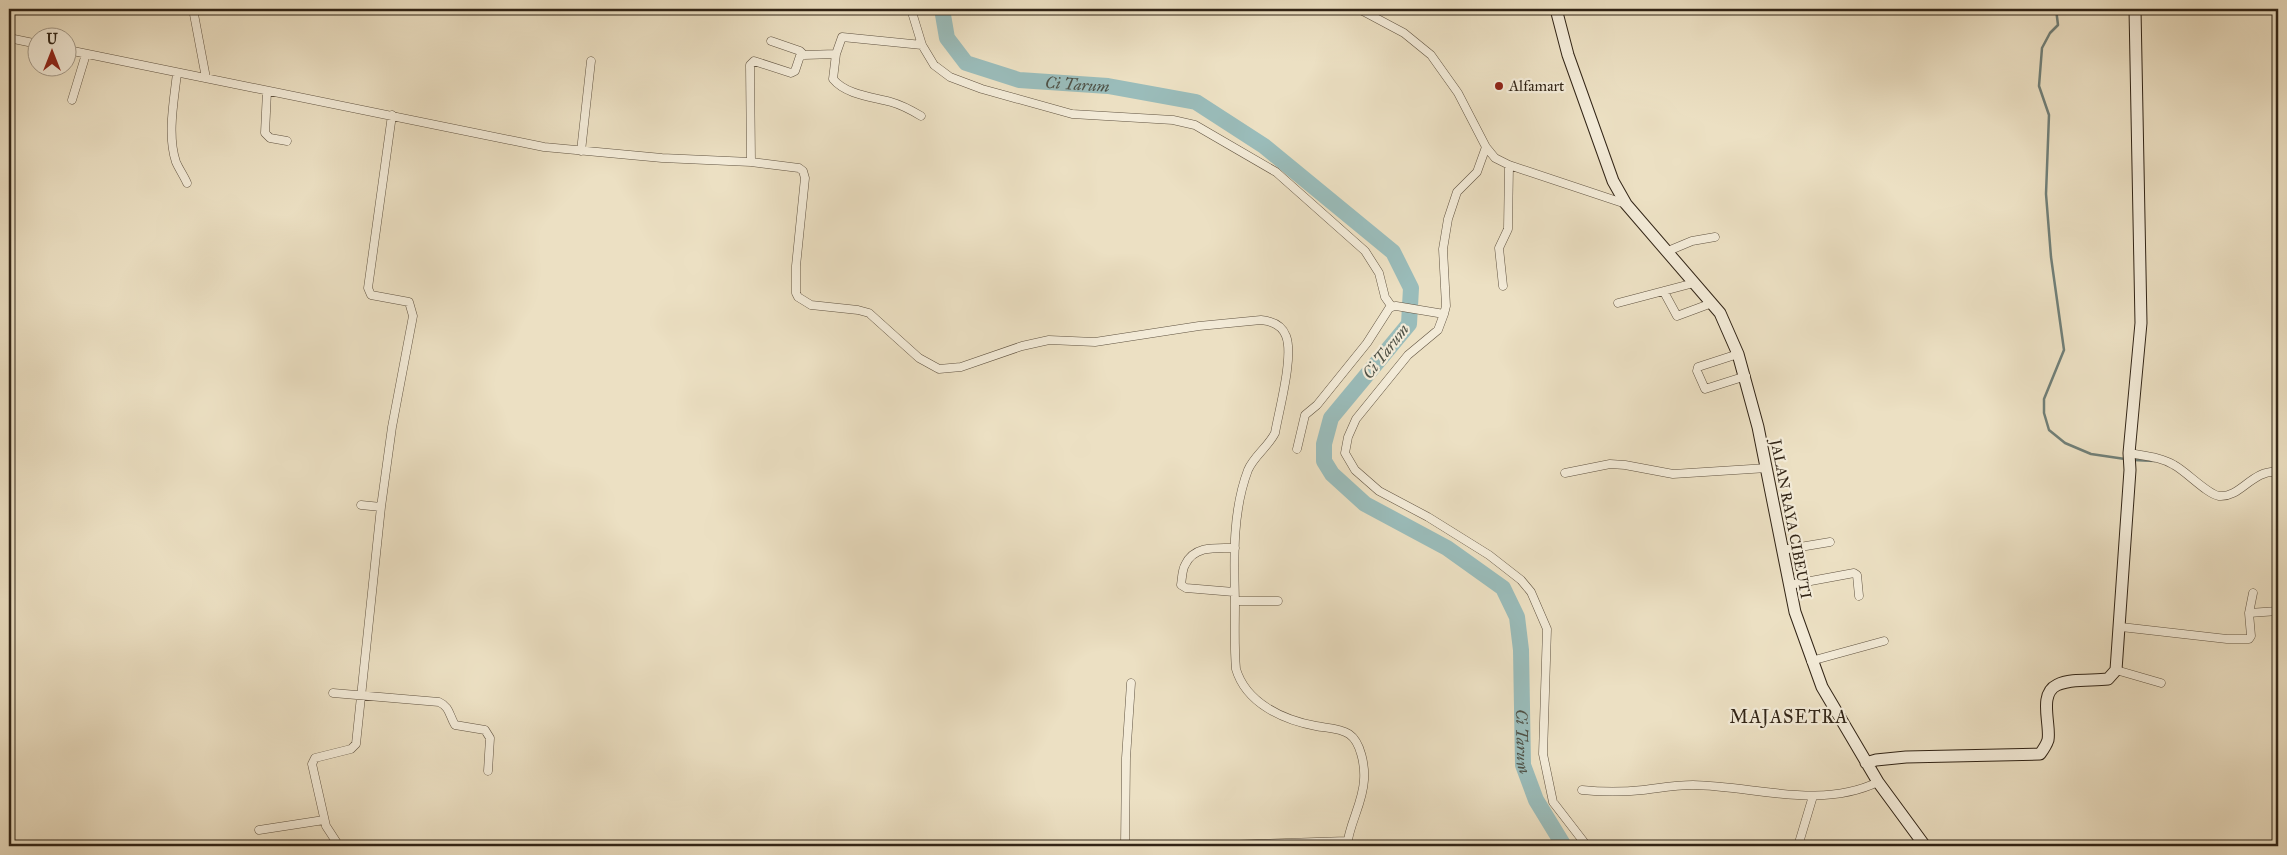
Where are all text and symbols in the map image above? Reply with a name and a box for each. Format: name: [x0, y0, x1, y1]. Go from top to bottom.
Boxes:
north arrow: [28, 28, 78, 78]
text: U: [46, 31, 58, 48]
water label: Ci Tarum: [1045, 73, 1110, 96]
place label: Alfamart: [1508, 77, 1565, 95]
marker: Alfamart: [1493, 80, 1505, 92]
water label: Ci Tarum: [1358, 320, 1413, 383]
street label: JALAN RAYA CIBEUTI: [1765, 436, 1815, 600]
district label: MAJASETRA: [1730, 706, 1848, 729]
water label: Ci Tarum: [1512, 709, 1534, 777]

